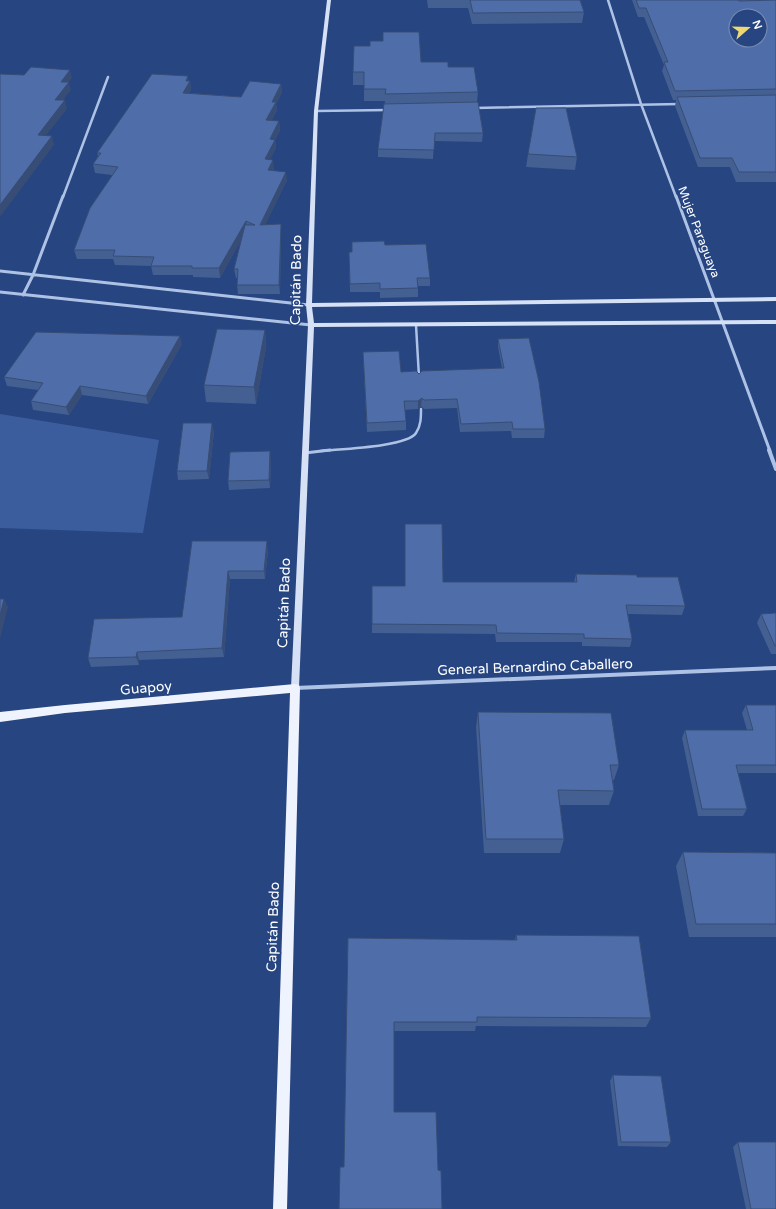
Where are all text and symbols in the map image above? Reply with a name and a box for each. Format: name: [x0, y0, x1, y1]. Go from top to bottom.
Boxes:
north arrow: [728, 8, 768, 48]
text: N: [749, 18, 765, 31]
street label: Mujer Paraguaya: [675, 184, 723, 280]
street label: Capitán Bado: [287, 235, 305, 325]
street label: Capitán Bado: [274, 558, 294, 648]
street label: General Bernardino Caballero: [437, 655, 633, 679]
street label: Guapoy: [119, 677, 173, 699]
street label: Capitán Bado: [263, 882, 283, 972]

